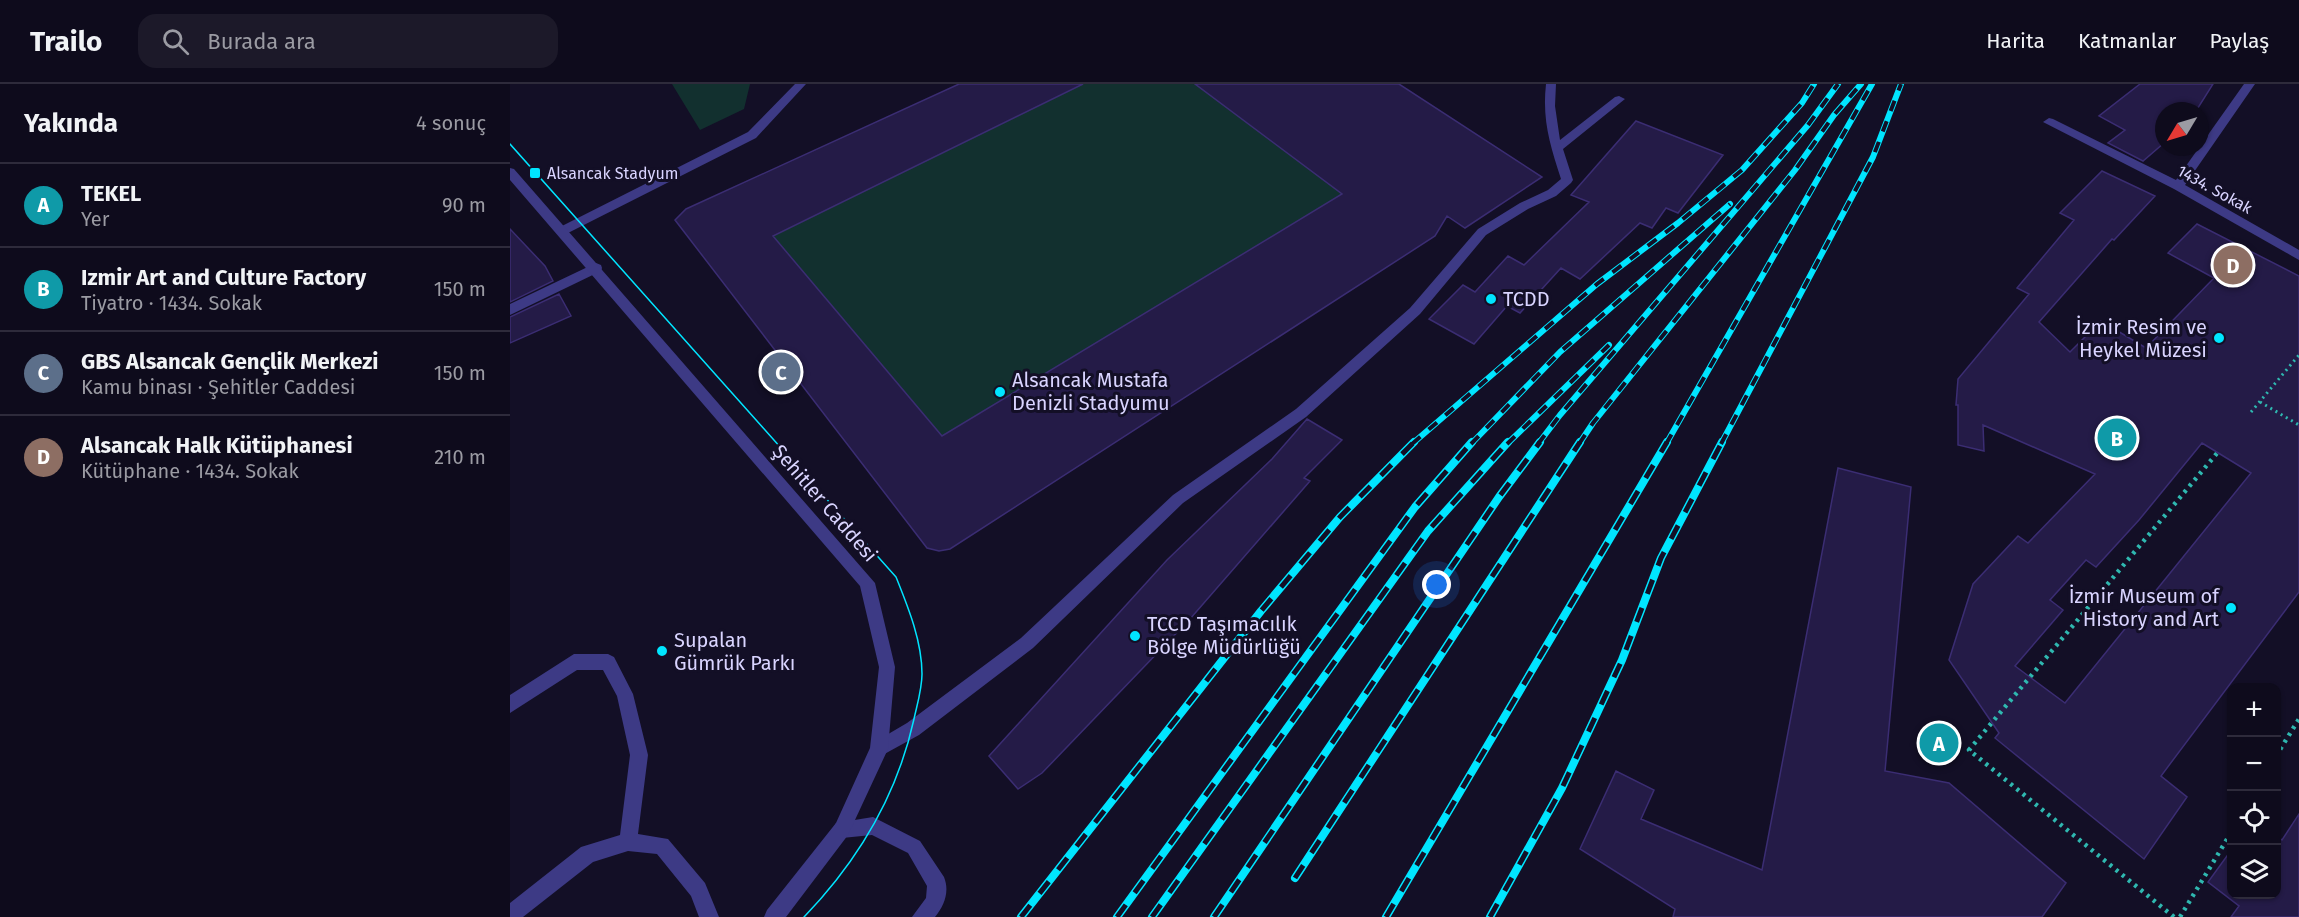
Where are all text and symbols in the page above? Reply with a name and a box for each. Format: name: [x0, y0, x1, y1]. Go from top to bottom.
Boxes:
search box: [138, 14, 558, 68]
text: Trailo: [30, 25, 102, 58]
icon: search: [159, 25, 192, 58]
text: Burada ara: [207, 28, 316, 55]
text: Harita: [1986, 28, 2045, 54]
text: Katmanlar: [2078, 28, 2176, 54]
text: Paylaş: [2209, 28, 2269, 54]
north arrow: [2155, 102, 2209, 156]
text: Yakında: [24, 108, 118, 139]
text: 4 sonuç: [416, 111, 486, 135]
street label: 1434. Sokak: [2174, 161, 2256, 218]
place label: Alsancak Stadyum: [547, 164, 678, 183]
marker: Alsancak Stadyum: [528, 166, 542, 180]
text: TEKEL: [81, 180, 141, 207]
text: A: [38, 193, 49, 217]
text: 90 m: [442, 193, 486, 217]
text: Yer: [81, 207, 109, 231]
pin: D: [2214, 242, 2252, 288]
text: Izmir Art and Culture Factory: [81, 264, 366, 291]
text: B: [37, 277, 50, 301]
text: 150 m: [434, 277, 486, 301]
place label: TCDD: [1503, 287, 1550, 311]
text: Tiyatro · 1434. Sokak: [81, 291, 262, 315]
marker: TCDD: [1484, 292, 1498, 306]
place label: İzmir Resim ve Heykel Müzesi: [2076, 315, 2207, 362]
marker: İzmir Resim ve Heykel Müzesi: [2212, 331, 2226, 345]
text: GBS Alsancak Gençlik Merkezi: [81, 348, 379, 375]
pin: C: [762, 350, 800, 394]
text: C: [38, 361, 49, 385]
text: 150 m: [434, 361, 486, 385]
place label: Alsancak Mustafa Denizli Stadyumu: [1012, 368, 1170, 415]
text: Kamu binası · Şehitler Caddesi: [81, 375, 355, 399]
marker: Alsancak Mustafa Denizli Stadyumu: [993, 385, 1007, 399]
pin: B: [2098, 416, 2136, 460]
text: Alsancak Halk Kütüphanesi: [81, 432, 353, 459]
street label: Şehitler Caddesi: [767, 439, 882, 567]
text: D: [37, 445, 50, 469]
text: 210 m: [434, 445, 486, 469]
text: Kütüphane · 1434. Sokak: [81, 459, 299, 483]
your location: [1422, 570, 1451, 599]
place label: İzmir Museum of History and Art: [2069, 584, 2220, 631]
marker: İzmir Museum of History and Art: [2224, 601, 2238, 615]
place label: TCCD Taşımacılık Bölge Müdürlüğü: [1147, 612, 1301, 659]
place label: Supalan Gümrük Parkı: [674, 628, 795, 675]
marker: TCCD Taşımacılık Bölge Müdürlüğü: [1128, 629, 1142, 643]
marker: Supalan Gümrük Parkı: [655, 644, 669, 658]
map controls: [2227, 683, 2281, 899]
button: +: [2227, 683, 2281, 737]
pin: A: [1920, 720, 1958, 766]
button: −: [2227, 737, 2281, 791]
button: locate: [2227, 791, 2281, 845]
button: layers: [2227, 845, 2281, 899]

